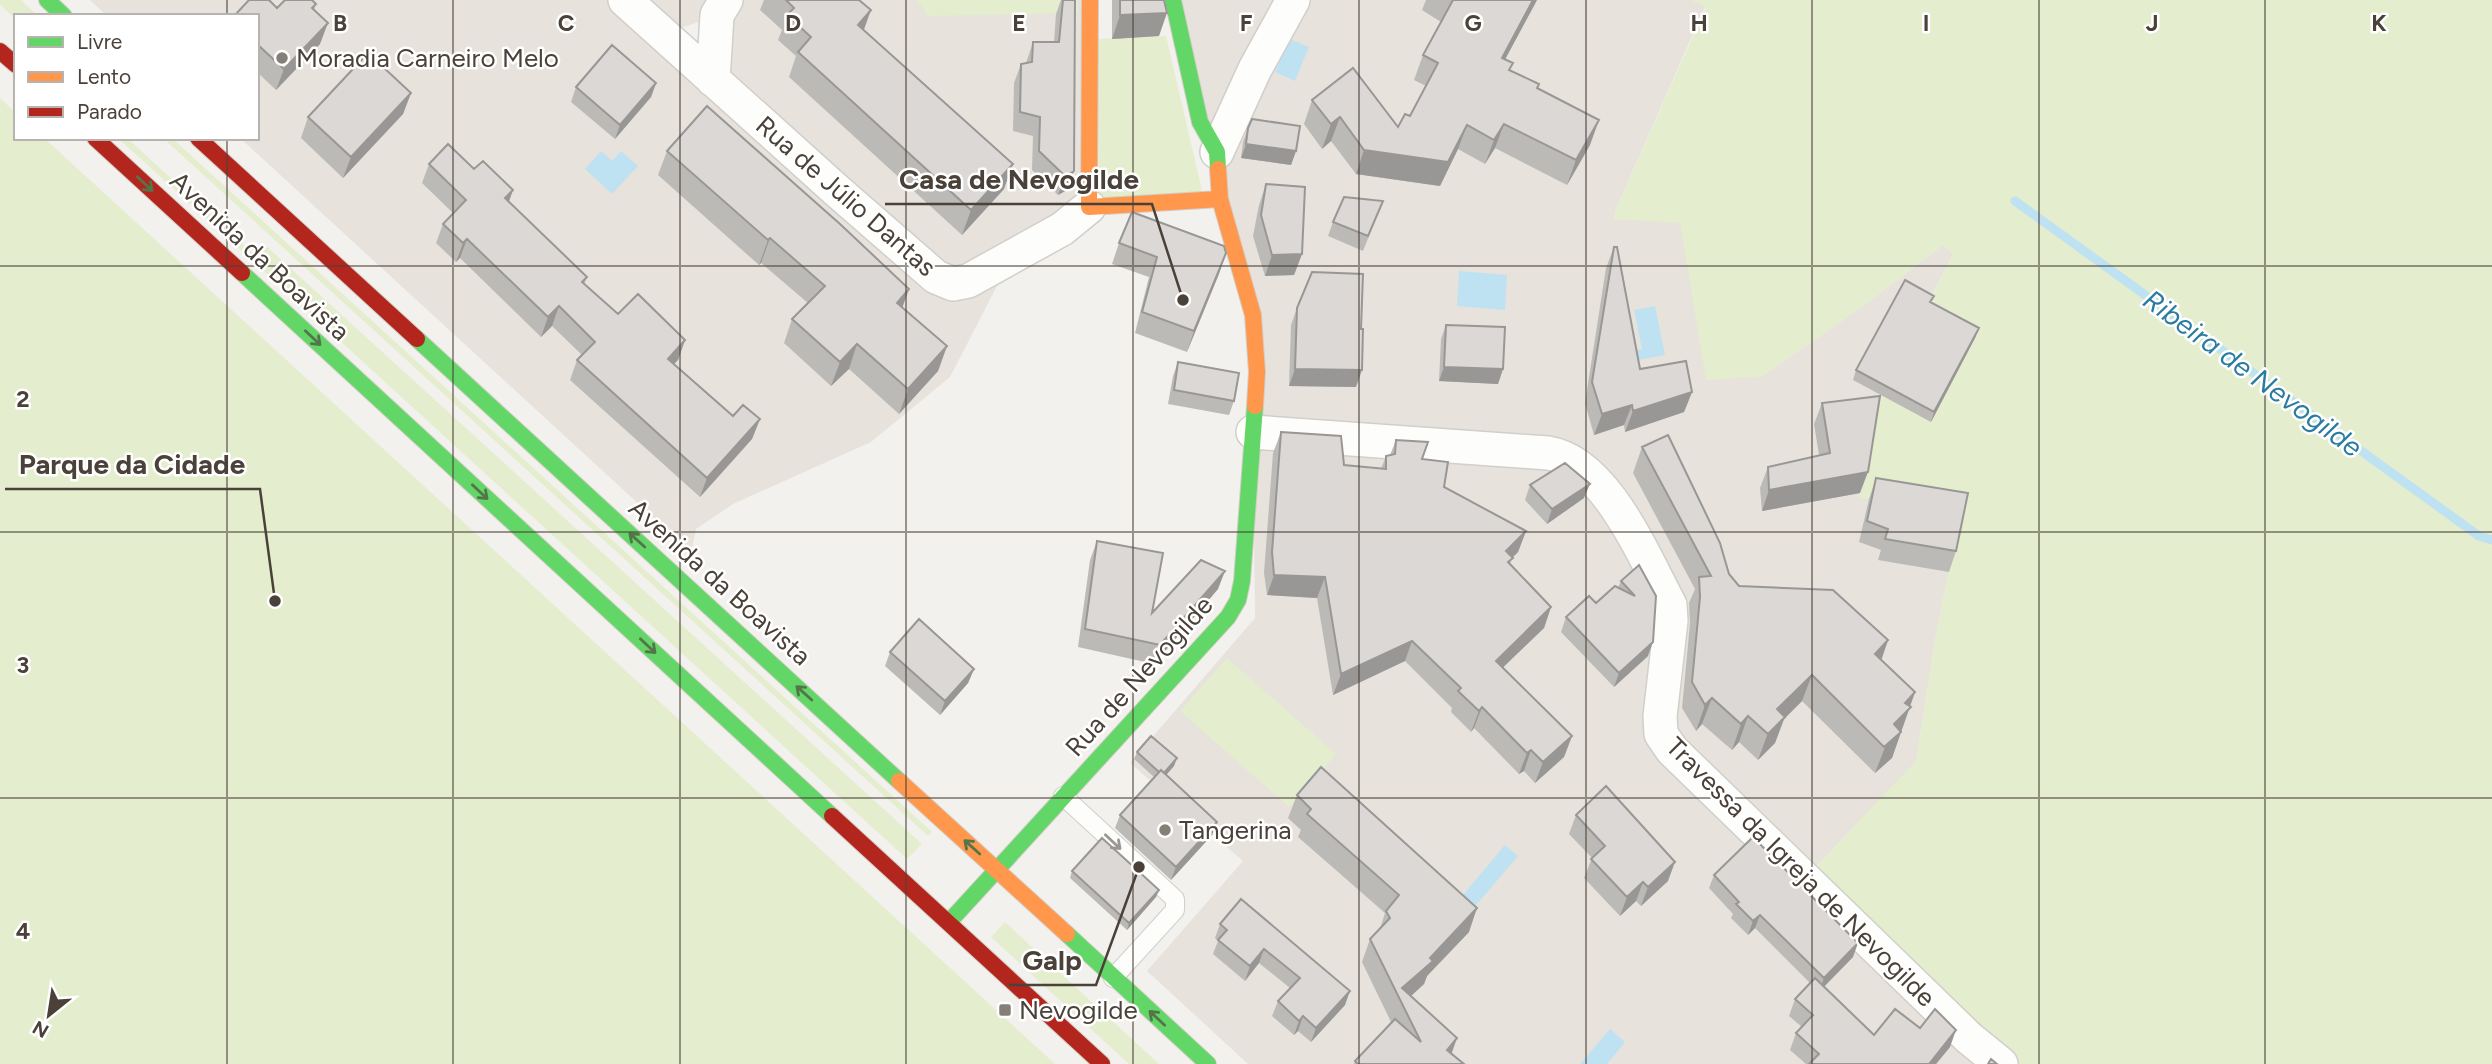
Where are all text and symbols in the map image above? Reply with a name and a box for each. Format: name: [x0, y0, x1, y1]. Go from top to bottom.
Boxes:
text: B: [333, 9, 347, 37]
text: C: [558, 9, 575, 37]
text: D: [785, 9, 801, 37]
text: E: [1012, 9, 1026, 37]
text: F: [1240, 9, 1253, 37]
text: G: [1464, 9, 1482, 37]
text: H: [1690, 9, 1708, 37]
text: I: [1923, 9, 1929, 37]
text: J: [2146, 9, 2158, 37]
text: K: [2371, 9, 2387, 37]
legend: [14, 14, 259, 140]
text: Livre: [77, 29, 122, 54]
place label: Moradia Carneiro Melo: [296, 42, 559, 74]
marker: Moradia Carneiro Melo: [274, 50, 290, 66]
text: Lento: [77, 64, 131, 89]
text: Parado: [77, 99, 142, 124]
street label: Rua de Júlio Dantas: [749, 109, 943, 283]
callout: Casa de Nevogilde: [885, 155, 1152, 204]
text: Casa de Nevogilde: [899, 162, 1139, 196]
street label: Avenida da Boavista: [164, 165, 356, 347]
one-way arrow: [136, 176, 153, 193]
water label: Ribeira de Nevogilde: [2137, 282, 2369, 464]
one-way arrow: [304, 330, 321, 347]
text: 2: [16, 385, 30, 413]
callout: Parque da Cidade: [5, 440, 260, 489]
text: Parque da Cidade: [19, 447, 245, 481]
one-way arrow: [471, 484, 488, 501]
street label: Avenida da Boavista: [622, 492, 818, 672]
one-way arrow: [629, 531, 646, 548]
street label: Rua de Nevogilde: [1059, 589, 1219, 763]
one-way arrow: [639, 638, 657, 654]
text: 3: [17, 651, 29, 679]
one-way arrow: [795, 685, 813, 701]
street label: Travessa da Igreja de Nevogilde: [1660, 731, 1942, 1013]
place label: Tangerina: [1179, 814, 1292, 846]
marker: Tangerina: [1157, 822, 1173, 838]
one-way arrow: [1104, 834, 1122, 850]
one-way arrow: [964, 839, 982, 855]
text: 4: [16, 917, 30, 945]
callout: Galp: [1009, 936, 1096, 985]
text: Galp: [1022, 943, 1082, 977]
north arrow: [14, 980, 84, 1050]
place label: Nevogilde: [1019, 994, 1138, 1026]
marker: Nevogilde: [997, 1002, 1013, 1018]
one-way arrow: [1148, 1010, 1166, 1026]
text: N: [29, 1016, 53, 1043]

